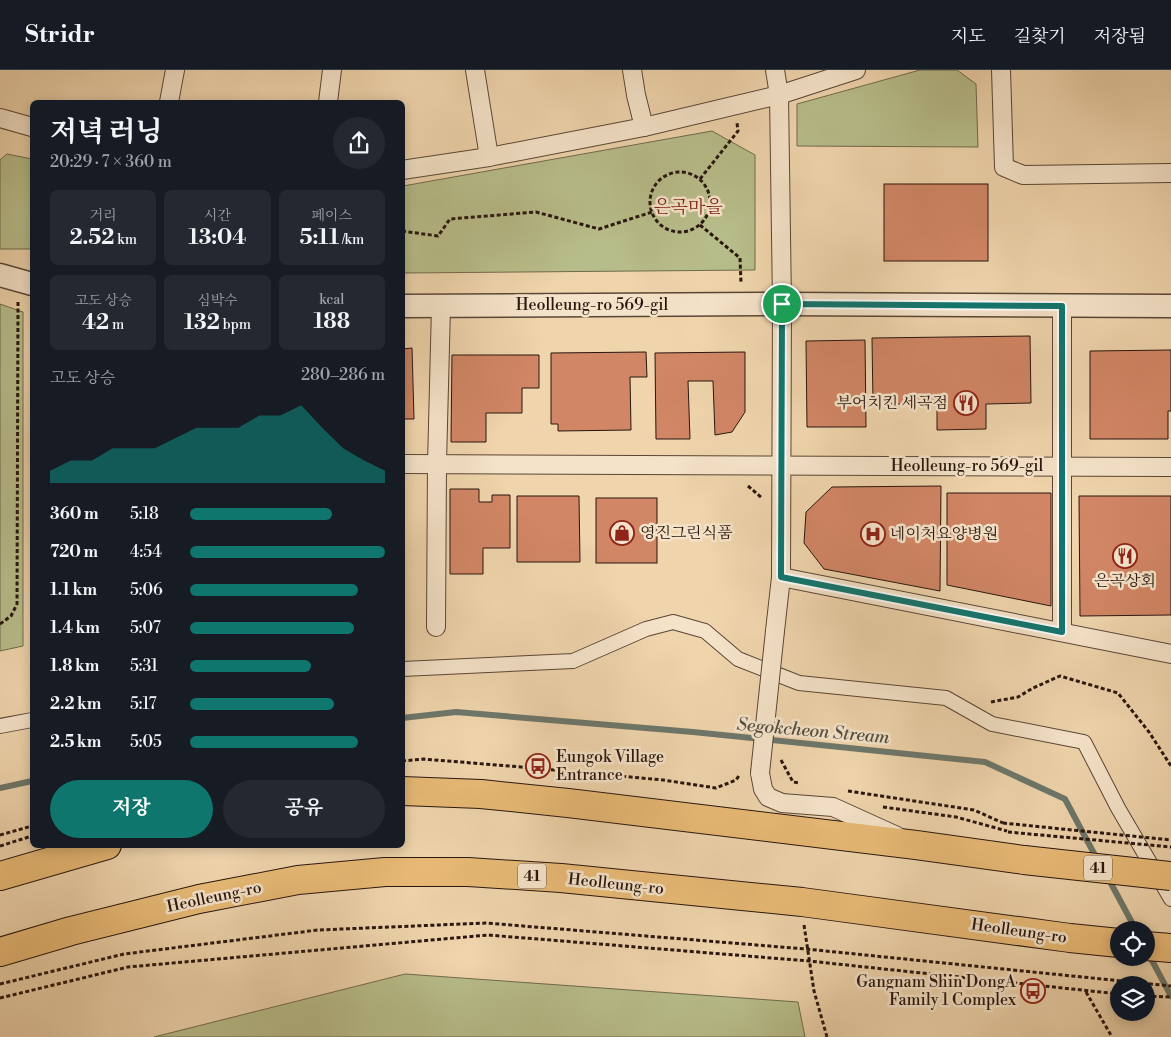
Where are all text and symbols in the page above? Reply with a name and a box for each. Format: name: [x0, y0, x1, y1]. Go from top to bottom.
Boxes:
text: Stridr: [25, 20, 95, 50]
text: 지도: [951, 25, 986, 48]
text: 길찾기: [1014, 25, 1066, 48]
text: 저장됨: [1094, 25, 1146, 48]
text: 저녁 러닝: [50, 115, 163, 150]
button: share: [333, 117, 385, 169]
text: 20:29 · 7 × 360 m: [50, 152, 172, 172]
district label: 은곡마을: [653, 196, 723, 219]
text: 거리: [90, 207, 117, 225]
text: 시간: [204, 207, 231, 225]
text: 페이스: [312, 207, 352, 225]
text: 2.52: [69, 225, 114, 251]
text: 13:04: [189, 225, 246, 251]
text: 5:11: [299, 225, 339, 251]
text: km: [114, 231, 137, 249]
text: /km: [339, 231, 364, 249]
pin: [761, 283, 803, 325]
icon: arrive: [768, 290, 796, 318]
text: kcal: [319, 291, 345, 309]
text: 고도 상승: [75, 292, 132, 310]
text: 심박수: [197, 292, 238, 310]
street label: Heolleung-ro 569-gil: [516, 295, 669, 315]
text: 188: [314, 309, 350, 335]
text: 42: [82, 310, 109, 336]
text: 132: [184, 310, 220, 336]
text: m: [109, 316, 124, 334]
text: bpm: [220, 316, 251, 334]
text: 280–286 m: [301, 365, 385, 385]
text: 고도 상승: [50, 368, 115, 388]
restaurant icon: 부어치킨 세곡점: [953, 390, 979, 416]
place label: 부어치킨 세곡점: [837, 393, 948, 413]
street label: Heolleung-ro 569-gil: [891, 456, 1044, 476]
text: 360 m: [50, 504, 98, 524]
text: 5:18: [130, 504, 159, 524]
shop icon: 영진그린식품: [609, 520, 635, 546]
hospital icon: 네이처요양병원: [860, 521, 886, 547]
place label: 영진그린식품: [640, 523, 733, 543]
place label: 네이처요양병원: [890, 524, 998, 544]
text: 720 m: [50, 542, 98, 562]
text: 4:54: [130, 542, 162, 562]
restaurant icon: 은곡상회: [1112, 543, 1138, 569]
place label: 은곡상회: [1094, 571, 1156, 591]
text: 1.1 km: [50, 580, 97, 600]
text: 5:06: [130, 580, 163, 600]
text: 1.4 km: [50, 618, 100, 638]
text: 5:07: [130, 618, 161, 638]
text: 1.8 km: [50, 656, 99, 676]
text: 5:31: [130, 656, 158, 676]
text: 2.2 km: [50, 694, 101, 714]
text: 5:17: [130, 694, 157, 714]
water label: Segokcheon Stream: [736, 713, 891, 749]
text: 2.5 km: [50, 732, 101, 752]
text: 5:05: [130, 732, 162, 752]
place label: Eungok Village Entrance: [556, 747, 664, 785]
bus stop icon: Eungok Village Entrance: [525, 753, 551, 779]
button: 저장: [50, 780, 213, 838]
button: 공유: [223, 780, 385, 838]
road number: 41: [1084, 856, 1112, 880]
road number: 41: [518, 864, 546, 888]
street label: Heolleung-ro: [567, 869, 665, 899]
street label: Heolleung-ro: [165, 877, 263, 917]
street label: Heolleung-ro: [970, 914, 1068, 948]
map controls: [1110, 921, 1155, 1021]
button: locate: [1110, 921, 1155, 966]
place label: Gangnam Shin DongA Family 1 Complex: [856, 972, 1017, 1010]
button: layers: [1110, 976, 1155, 1021]
bus stop icon: Gangnam Shin DongA Family 1 Complex: [1020, 978, 1046, 1004]

